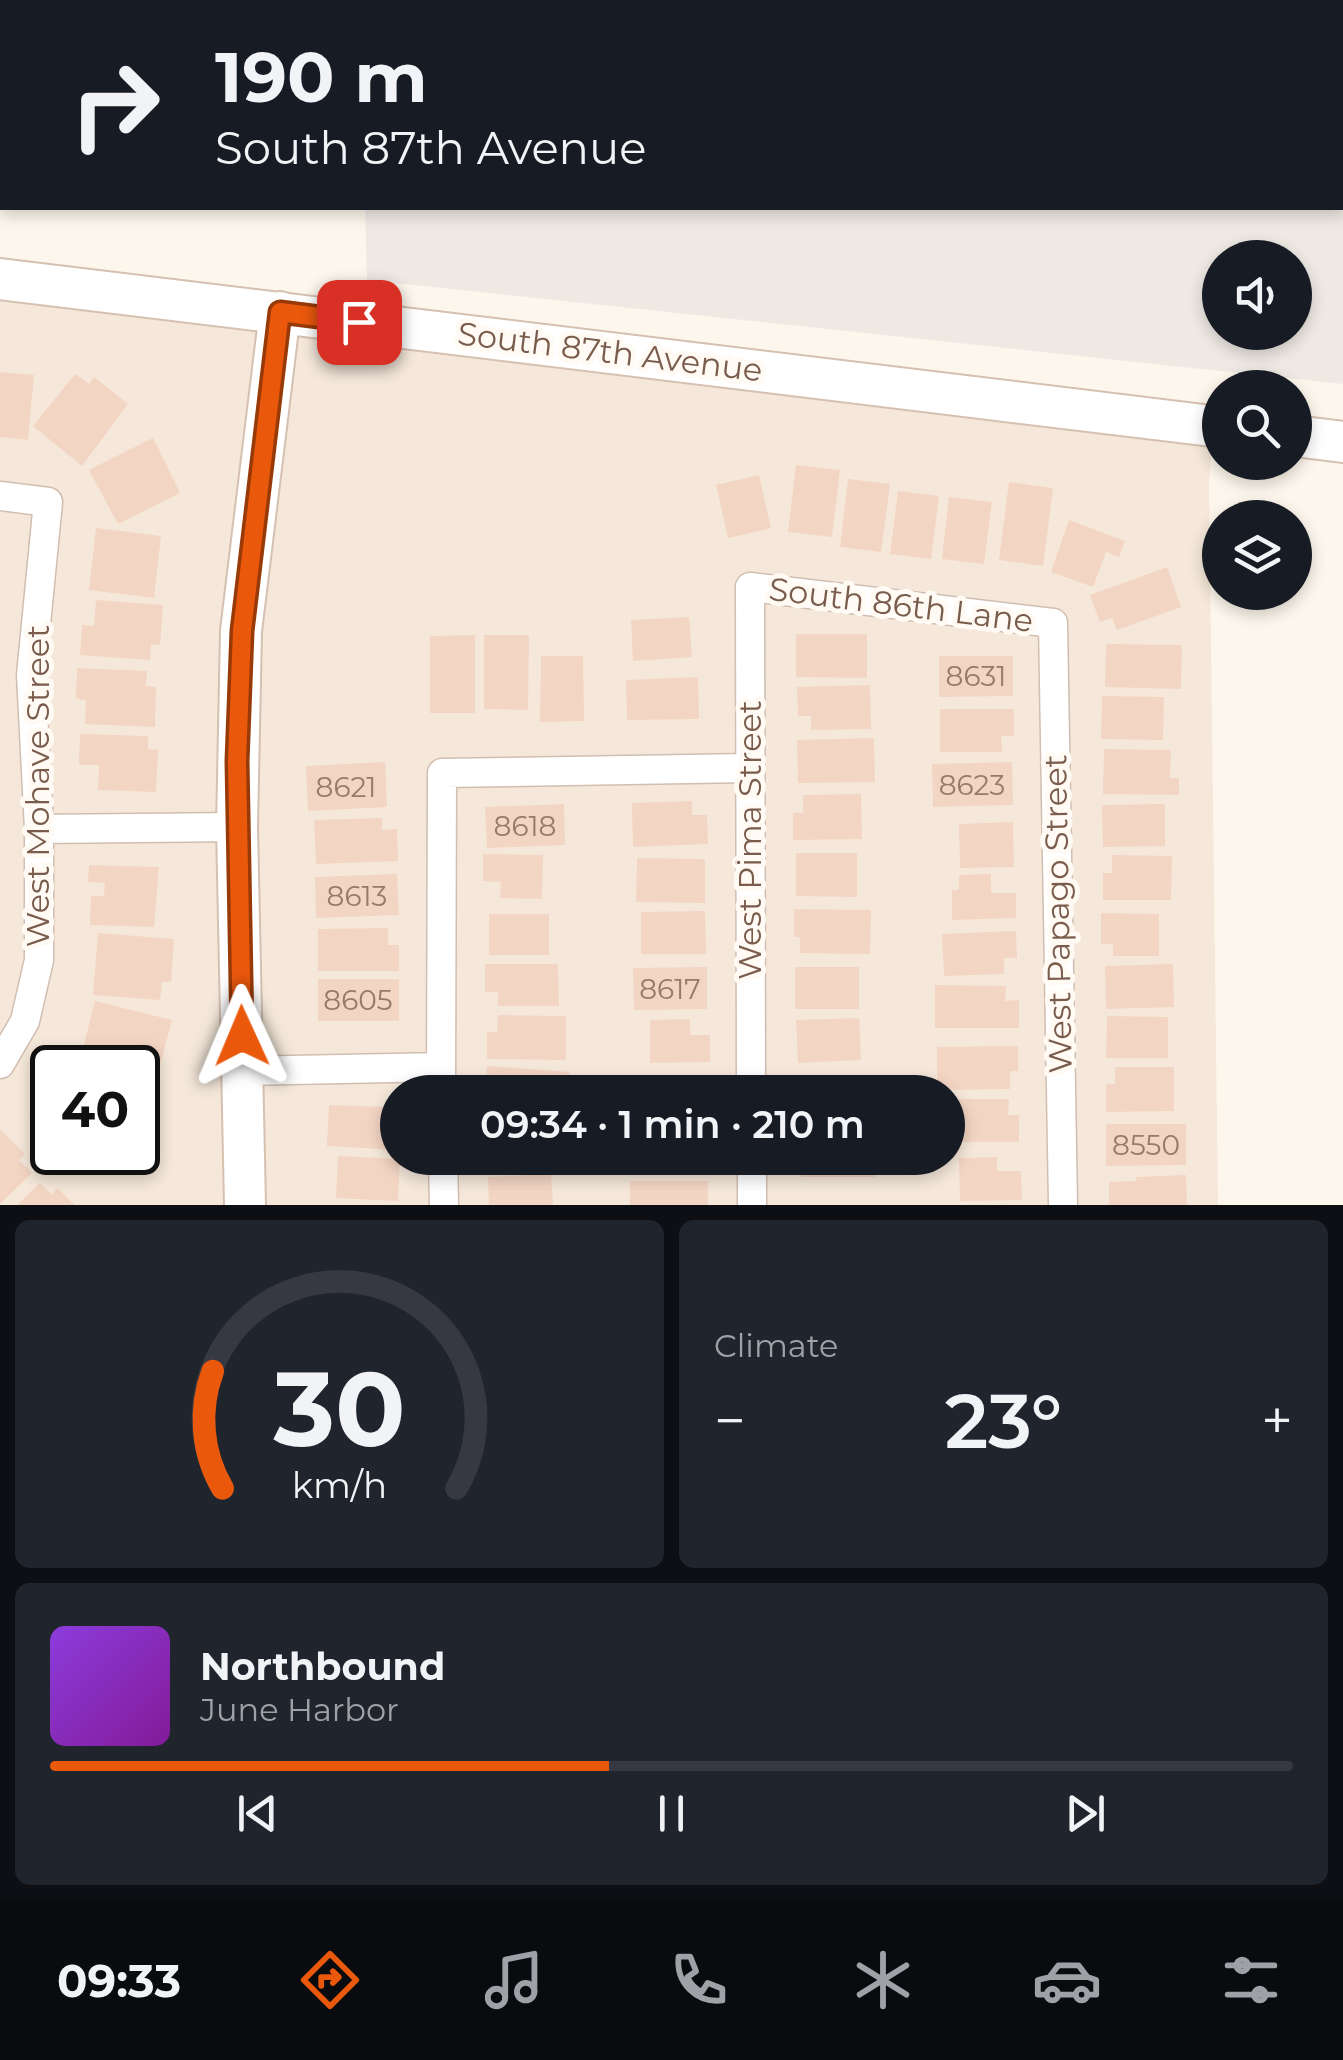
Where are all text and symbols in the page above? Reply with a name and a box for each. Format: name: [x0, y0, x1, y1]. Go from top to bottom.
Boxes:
text: 190 m: [215, 34, 428, 120]
icon: right: [50, 40, 180, 170]
text: South 87th Avenue: [215, 120, 646, 175]
map controls: [1202, 240, 1312, 610]
button: sound: [1202, 240, 1312, 350]
pin: [317, 280, 402, 365]
icon: arrive: [332, 295, 387, 350]
street label: South 87th Avenue: [455, 313, 765, 390]
button: search: [1202, 370, 1312, 480]
button: layers: [1202, 500, 1312, 610]
street label: South 86th Lane: [767, 569, 1035, 640]
street label: West Mohave Street: [18, 625, 57, 947]
house number: 8631: [946, 659, 1006, 693]
street label: West Pima Street: [730, 700, 769, 980]
street label: West Papago Street: [1035, 754, 1080, 1074]
house number: 8623: [939, 768, 1005, 802]
house number: 8621: [316, 770, 376, 804]
house number: 8618: [494, 809, 556, 843]
house number: 8613: [327, 879, 387, 913]
house number: 8617: [639, 972, 701, 1006]
house number: 8605: [323, 983, 393, 1017]
position arrow: [190, 984, 294, 1088]
speed limit sign: 40: [30, 1045, 160, 1175]
text: 09:34 · 1 min · 210 m: [480, 1101, 865, 1148]
house number: 8550: [1112, 1128, 1180, 1162]
text: Climate: [714, 1326, 838, 1365]
text: 30: [272, 1345, 406, 1472]
text: 23°: [945, 1375, 1062, 1467]
text: −: [714, 1387, 746, 1454]
text: +: [1261, 1387, 1293, 1454]
text: km/h: [292, 1463, 387, 1507]
text: Northbound: [200, 1643, 445, 1690]
text: June Harbor: [200, 1690, 399, 1729]
icon: previous: [230, 1786, 285, 1841]
icon: pause: [644, 1786, 699, 1841]
icon: next: [1058, 1786, 1113, 1841]
icon: directions: [295, 1945, 365, 2015]
icon: music: [479, 1945, 549, 2015]
icon: phone: [664, 1945, 734, 2015]
icon: climate: [848, 1945, 918, 2015]
icon: car: [1032, 1945, 1102, 2015]
icon: filters: [1216, 1945, 1286, 2015]
text: 09:33: [57, 1953, 181, 2008]

